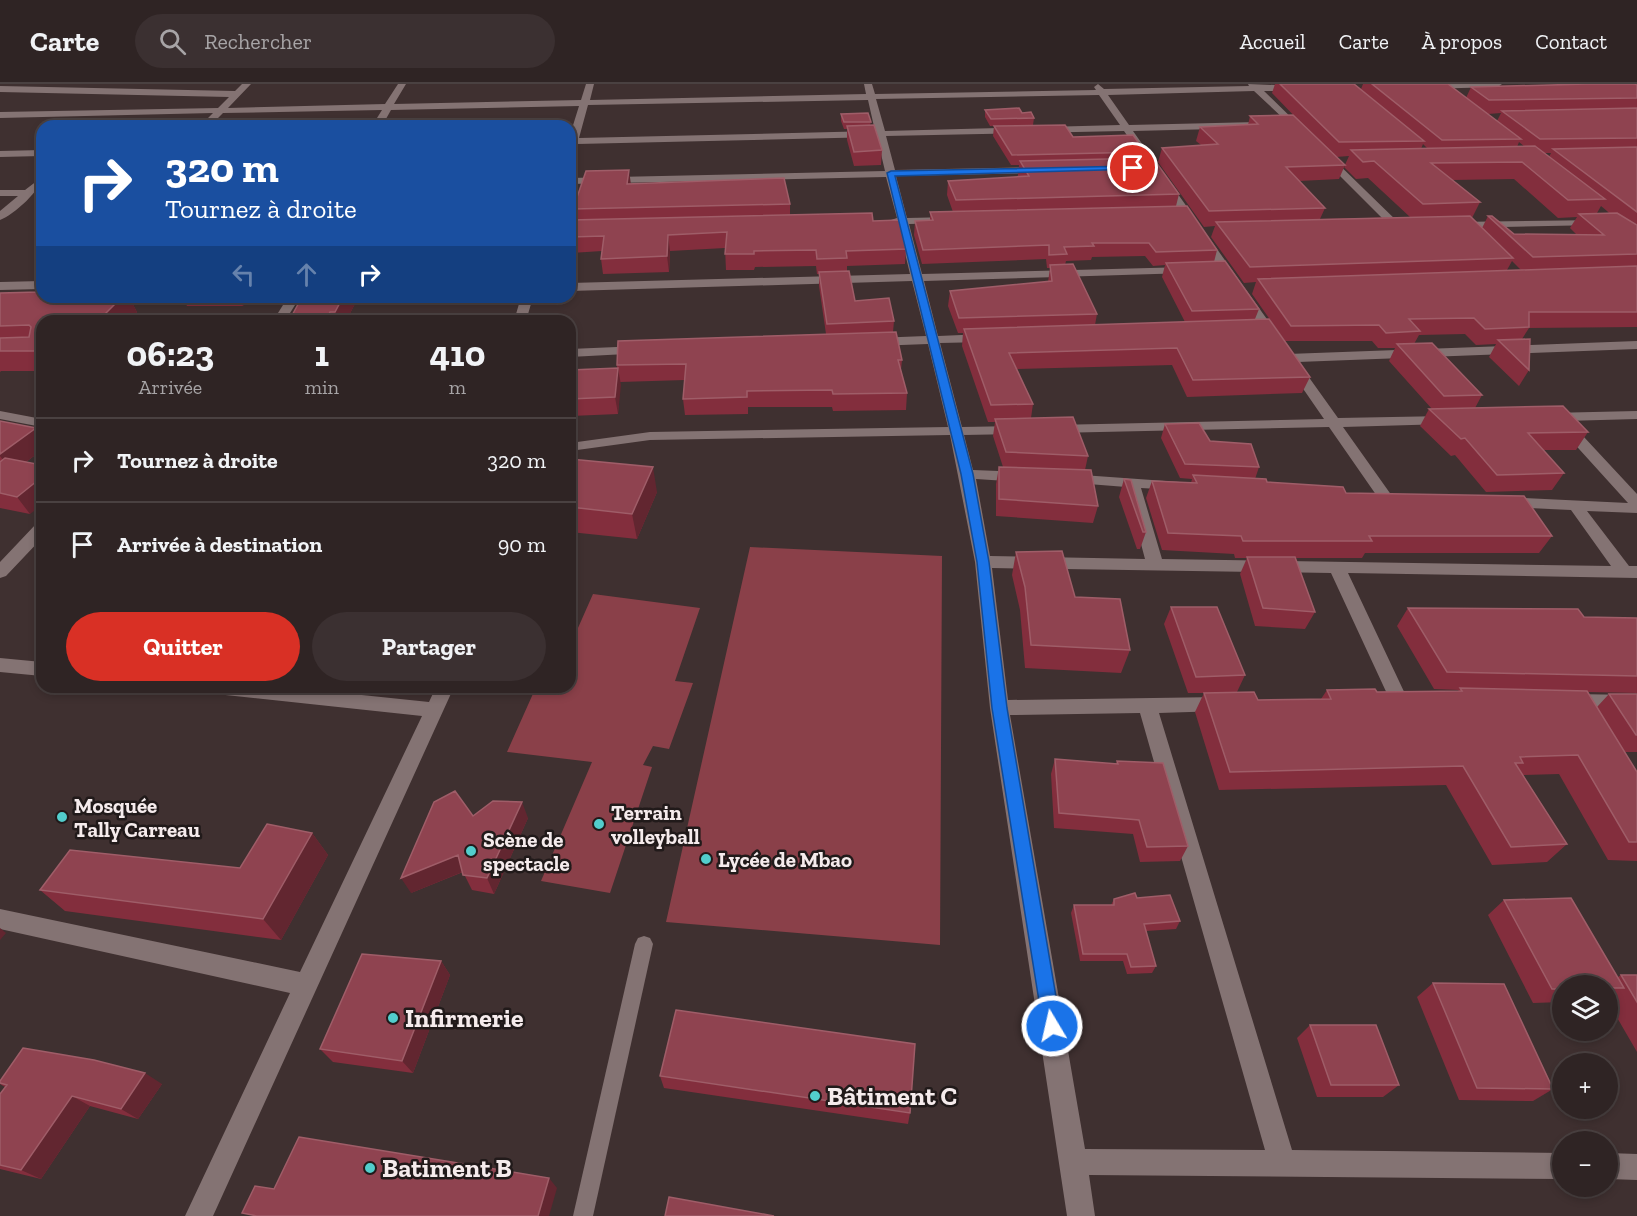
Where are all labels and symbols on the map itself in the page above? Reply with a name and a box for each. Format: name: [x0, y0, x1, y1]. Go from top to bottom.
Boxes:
pin: [1107, 142, 1158, 193]
place label: Mosquée Tally Carreau: [74, 793, 200, 842]
place label: Terrain volleyball: [611, 800, 700, 849]
marker: Mosquée Tally Carreau: [55, 810, 69, 824]
marker: Terrain volleyball: [592, 817, 606, 831]
place label: Scène de spectacle: [483, 827, 570, 876]
marker: Scène de spectacle: [464, 844, 478, 858]
place label: Lycée de Mbao: [718, 847, 852, 872]
marker: Lycée de Mbao: [699, 852, 713, 866]
position arrow: [1020, 994, 1084, 1058]
place label: Infirmerie: [405, 1002, 524, 1034]
marker: Infirmerie: [386, 1011, 400, 1025]
place label: Bâtiment C: [827, 1080, 957, 1112]
marker: Bâtiment C: [808, 1089, 822, 1103]
place label: Batiment B: [382, 1152, 512, 1184]
marker: Batiment B: [363, 1161, 377, 1175]

